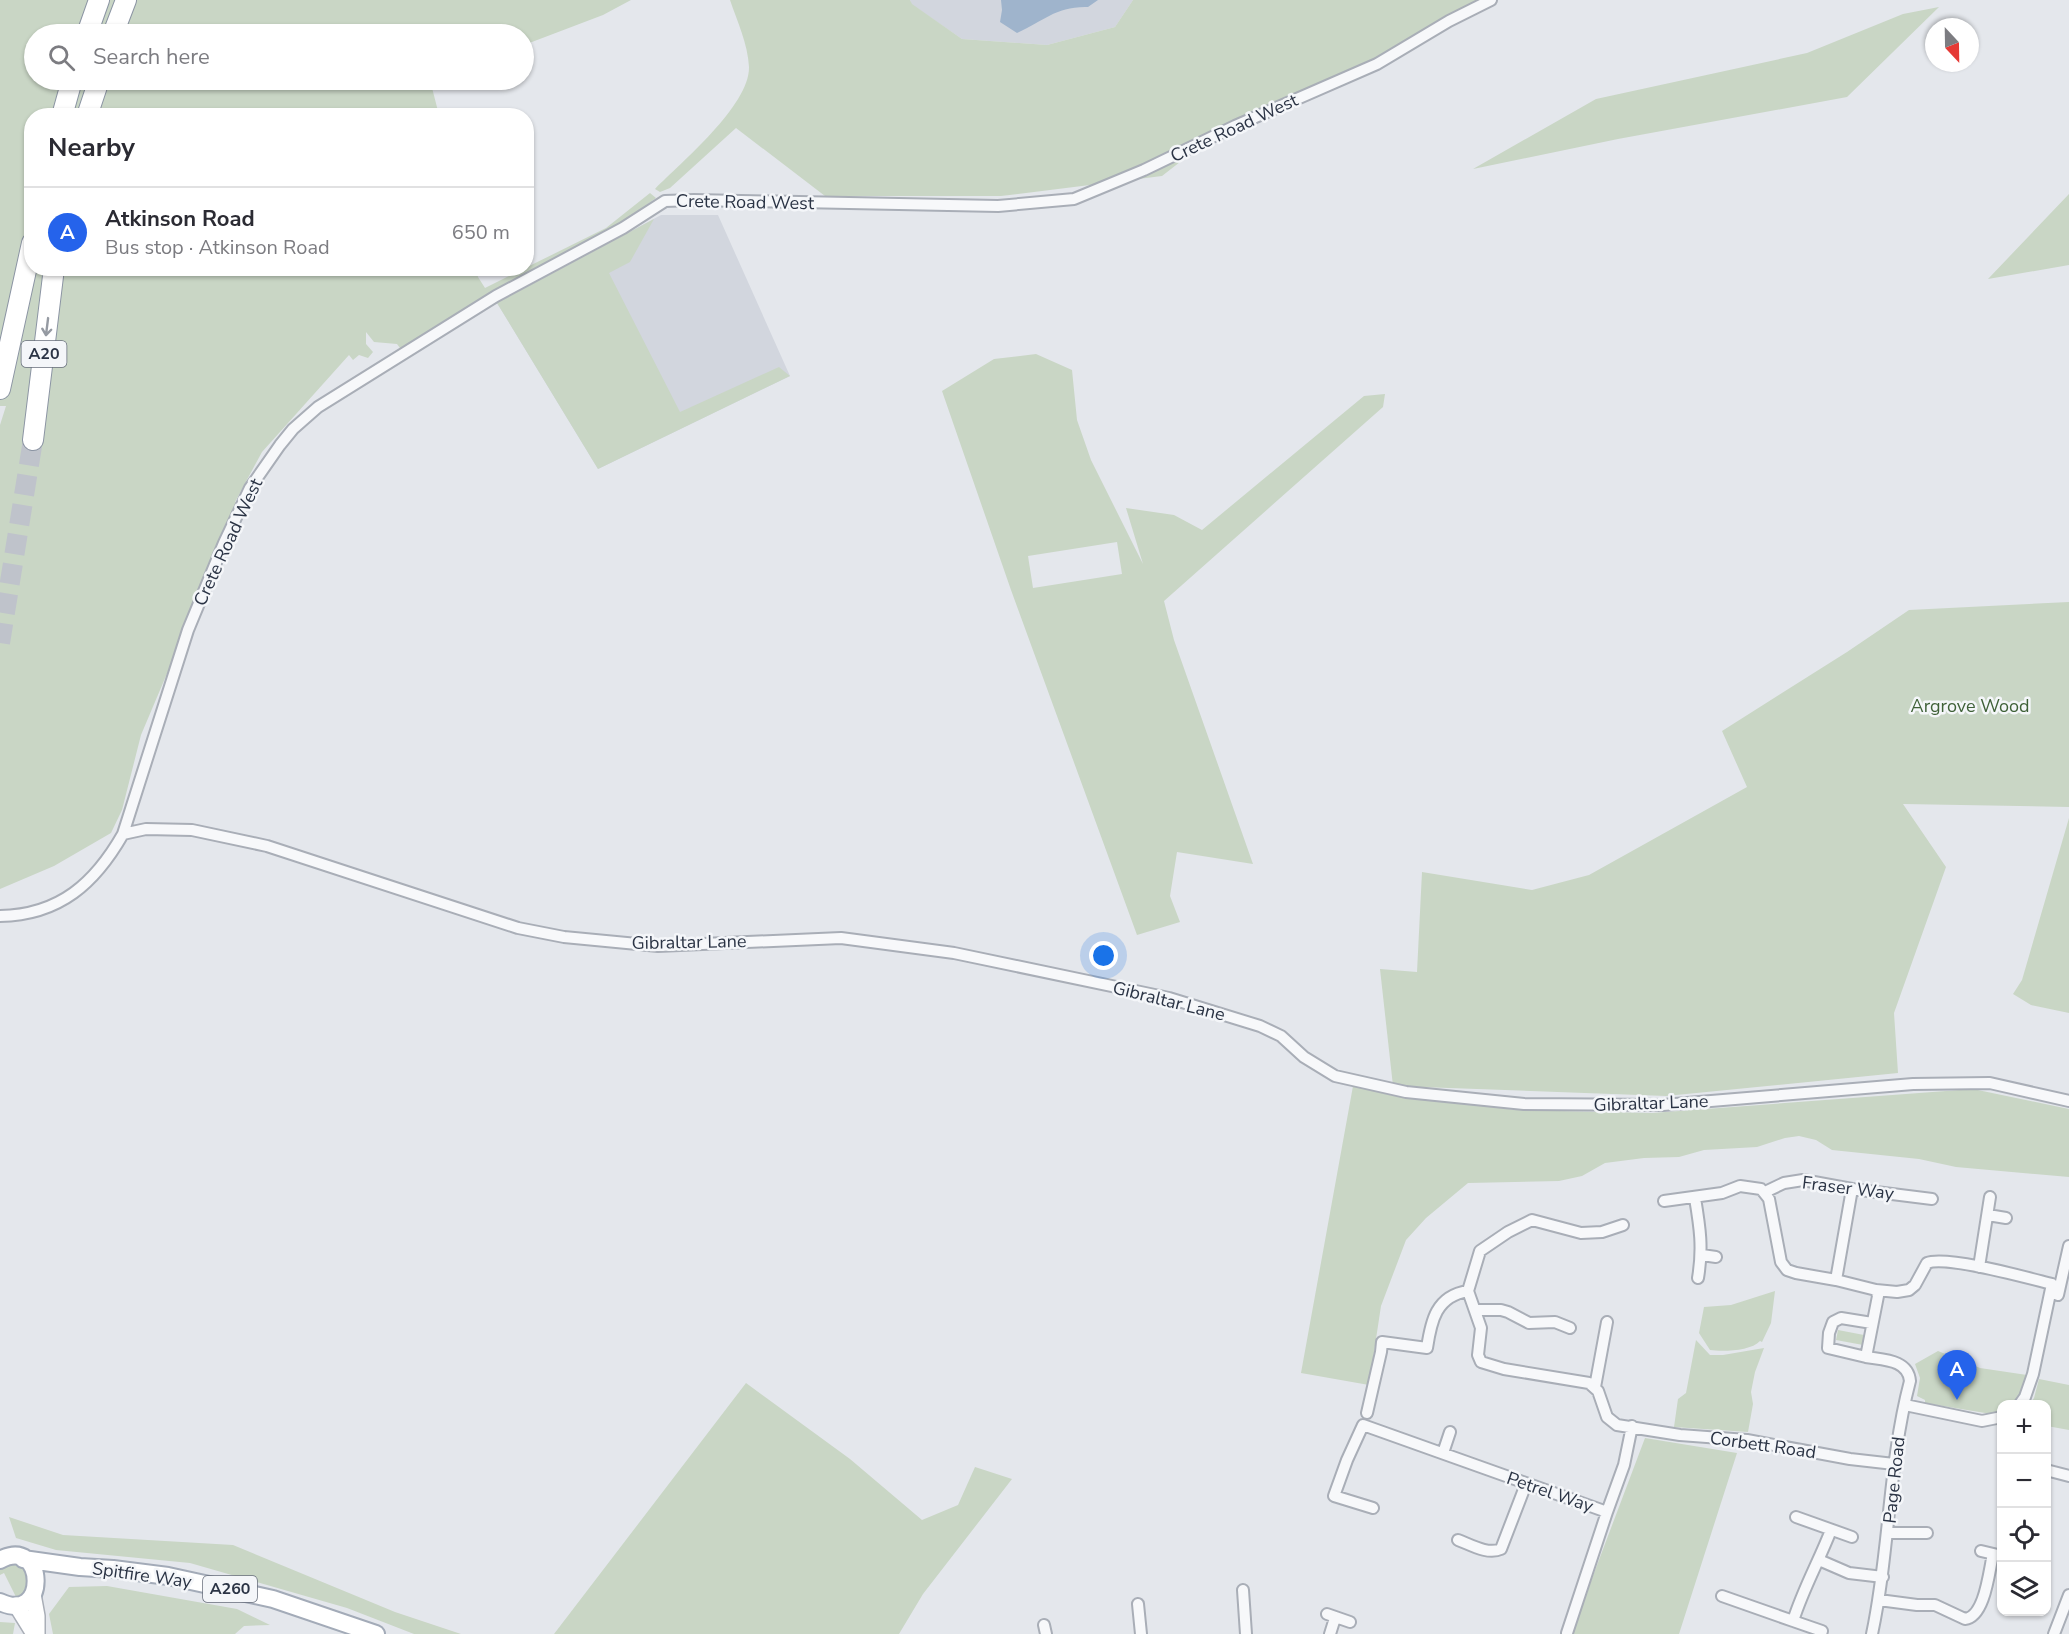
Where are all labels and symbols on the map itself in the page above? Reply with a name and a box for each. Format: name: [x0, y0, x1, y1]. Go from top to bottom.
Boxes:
north arrow: [1925, 18, 1979, 72]
street label: Crete Road West: [1166, 88, 1302, 168]
street label: Crete Road West: [676, 189, 815, 215]
one-way arrow: [41, 316, 52, 336]
road number: A20: [22, 341, 66, 367]
street label: Crete Road West: [188, 474, 268, 610]
park label: Argrove Wood: [1911, 694, 2029, 718]
street label: Gibraltar Lane: [631, 929, 747, 955]
your location: [1089, 941, 1118, 970]
street label: Gibraltar Lane: [1110, 975, 1228, 1027]
street label: Gibraltar Lane: [1593, 1089, 1709, 1117]
street label: Fraser Way: [1801, 1170, 1896, 1206]
pin: A: [1938, 1350, 1976, 1400]
street label: Corbett Road: [1708, 1426, 1818, 1464]
street label: Page Road: [1878, 1435, 1910, 1525]
street label: Petrel Way: [1503, 1466, 1597, 1518]
street label: Spitfire Way: [91, 1556, 194, 1594]
road number: A260: [203, 1576, 257, 1602]

